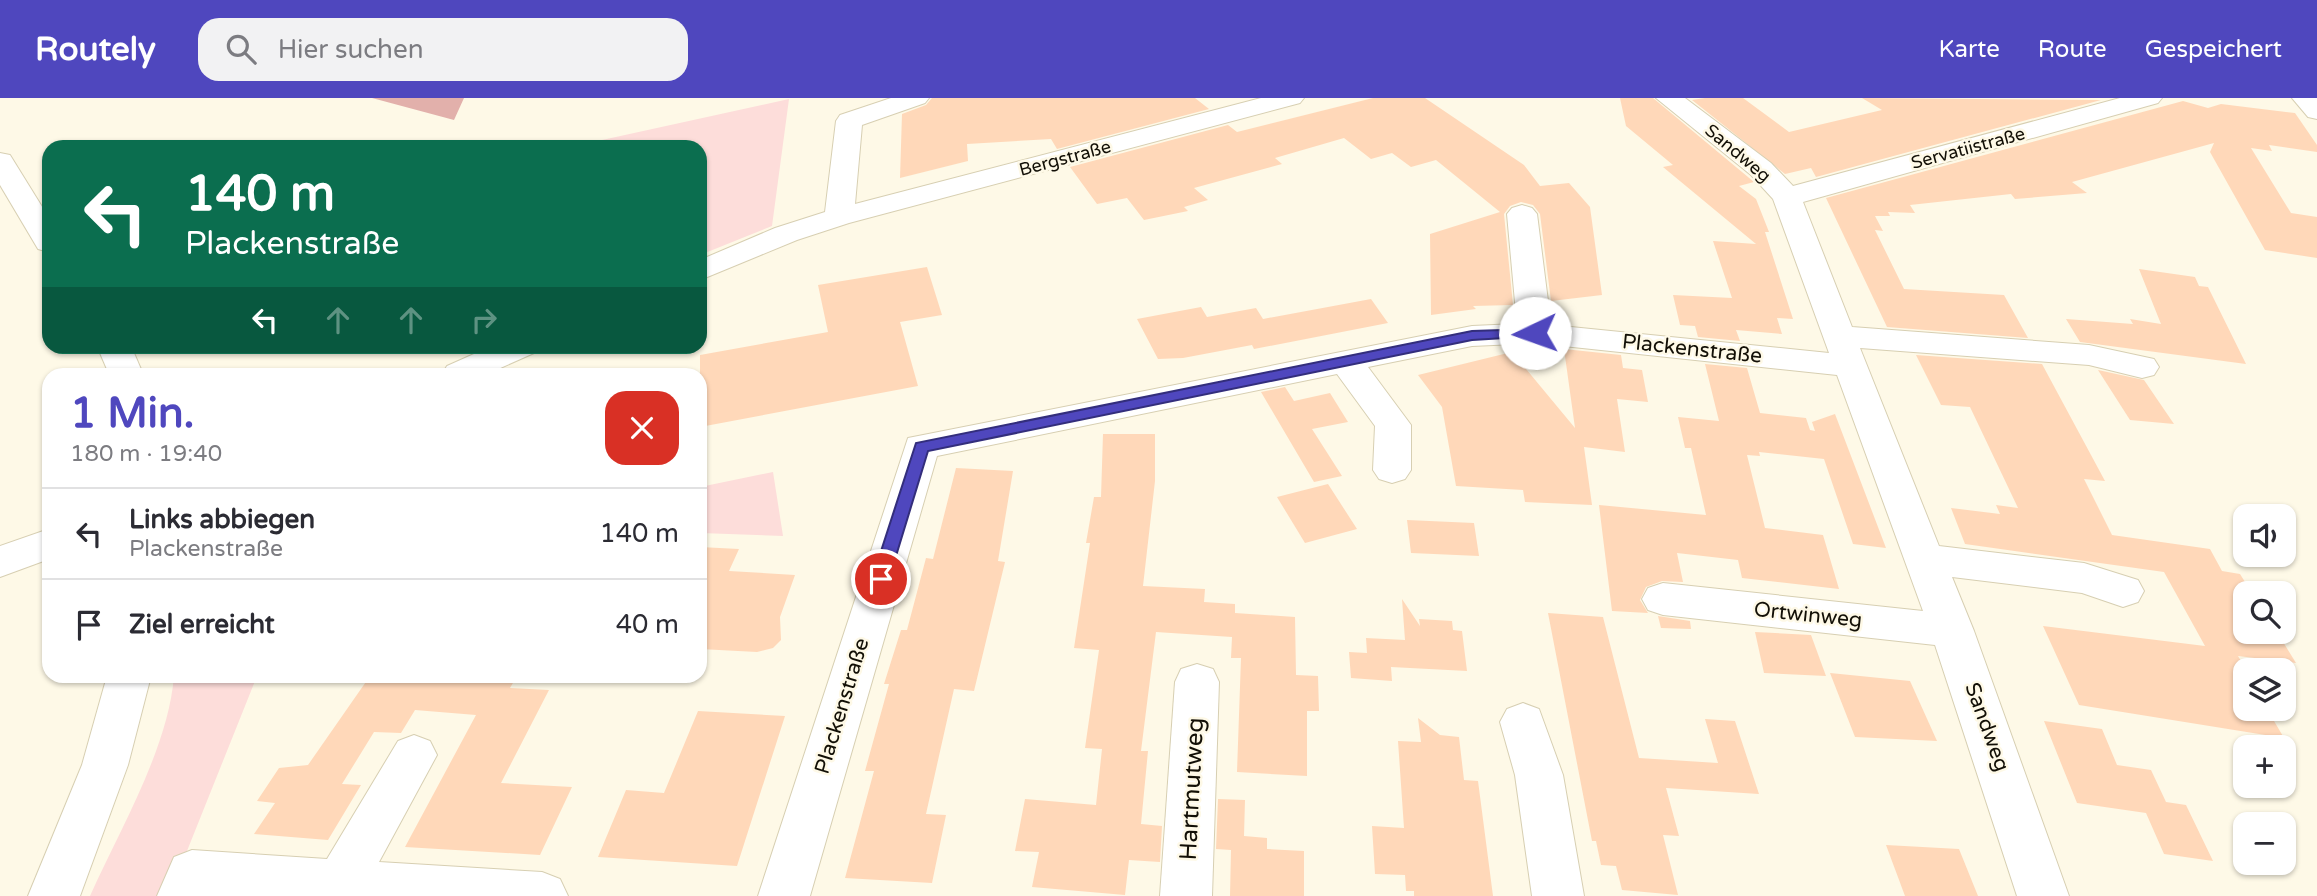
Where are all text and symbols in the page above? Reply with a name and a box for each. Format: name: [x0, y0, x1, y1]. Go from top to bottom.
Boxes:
search box: [198, 18, 688, 81]
text: Routely: [35, 30, 156, 69]
icon: search: [222, 30, 260, 68]
text: Hier suchen: [278, 34, 424, 65]
text: Karte: [1938, 35, 2000, 64]
text: Route: [2038, 35, 2107, 64]
text: Gespeichert: [2145, 35, 2282, 64]
street label: Sandweg: [1701, 119, 1775, 187]
street label: Servatiistraße: [1909, 122, 2027, 174]
street label: Bergstraße: [1017, 135, 1113, 181]
text: 140 m: [185, 165, 335, 224]
icon: left: [70, 168, 161, 259]
text: Plackenstraße: [185, 225, 399, 263]
position arrow: [1498, 296, 1572, 370]
icon: left: [246, 301, 284, 339]
icon: ahead: [319, 301, 357, 339]
icon: ahead: [392, 301, 430, 339]
icon: right: [465, 301, 503, 339]
street label: Plackenstraße: [1621, 329, 1763, 369]
text: 1 Min.: [70, 388, 194, 439]
button: close: [605, 391, 679, 465]
text: 180 m · 19:40: [70, 440, 222, 468]
text: Links abbiegen: [129, 504, 315, 535]
map controls: [2233, 504, 2296, 875]
button: sound: [2233, 504, 2296, 567]
icon: left: [70, 515, 108, 553]
text: 140 m: [599, 518, 679, 549]
text: Plackenstraße: [129, 535, 283, 563]
pin: [851, 549, 911, 609]
icon: arrive: [862, 560, 900, 598]
button: search: [2233, 581, 2296, 644]
street label: Ortwinweg: [1753, 597, 1863, 633]
icon: arrive: [70, 606, 108, 644]
text: Ziel erreicht: [129, 609, 275, 640]
text: 40 m: [616, 609, 679, 640]
street label: Plackenstraße: [809, 635, 875, 777]
button: layers: [2233, 658, 2296, 721]
street label: Sandweg: [1959, 679, 2015, 775]
street label: Hartmutweg: [1174, 717, 1210, 861]
button: +: [2233, 735, 2296, 798]
button: −: [2233, 812, 2296, 875]

